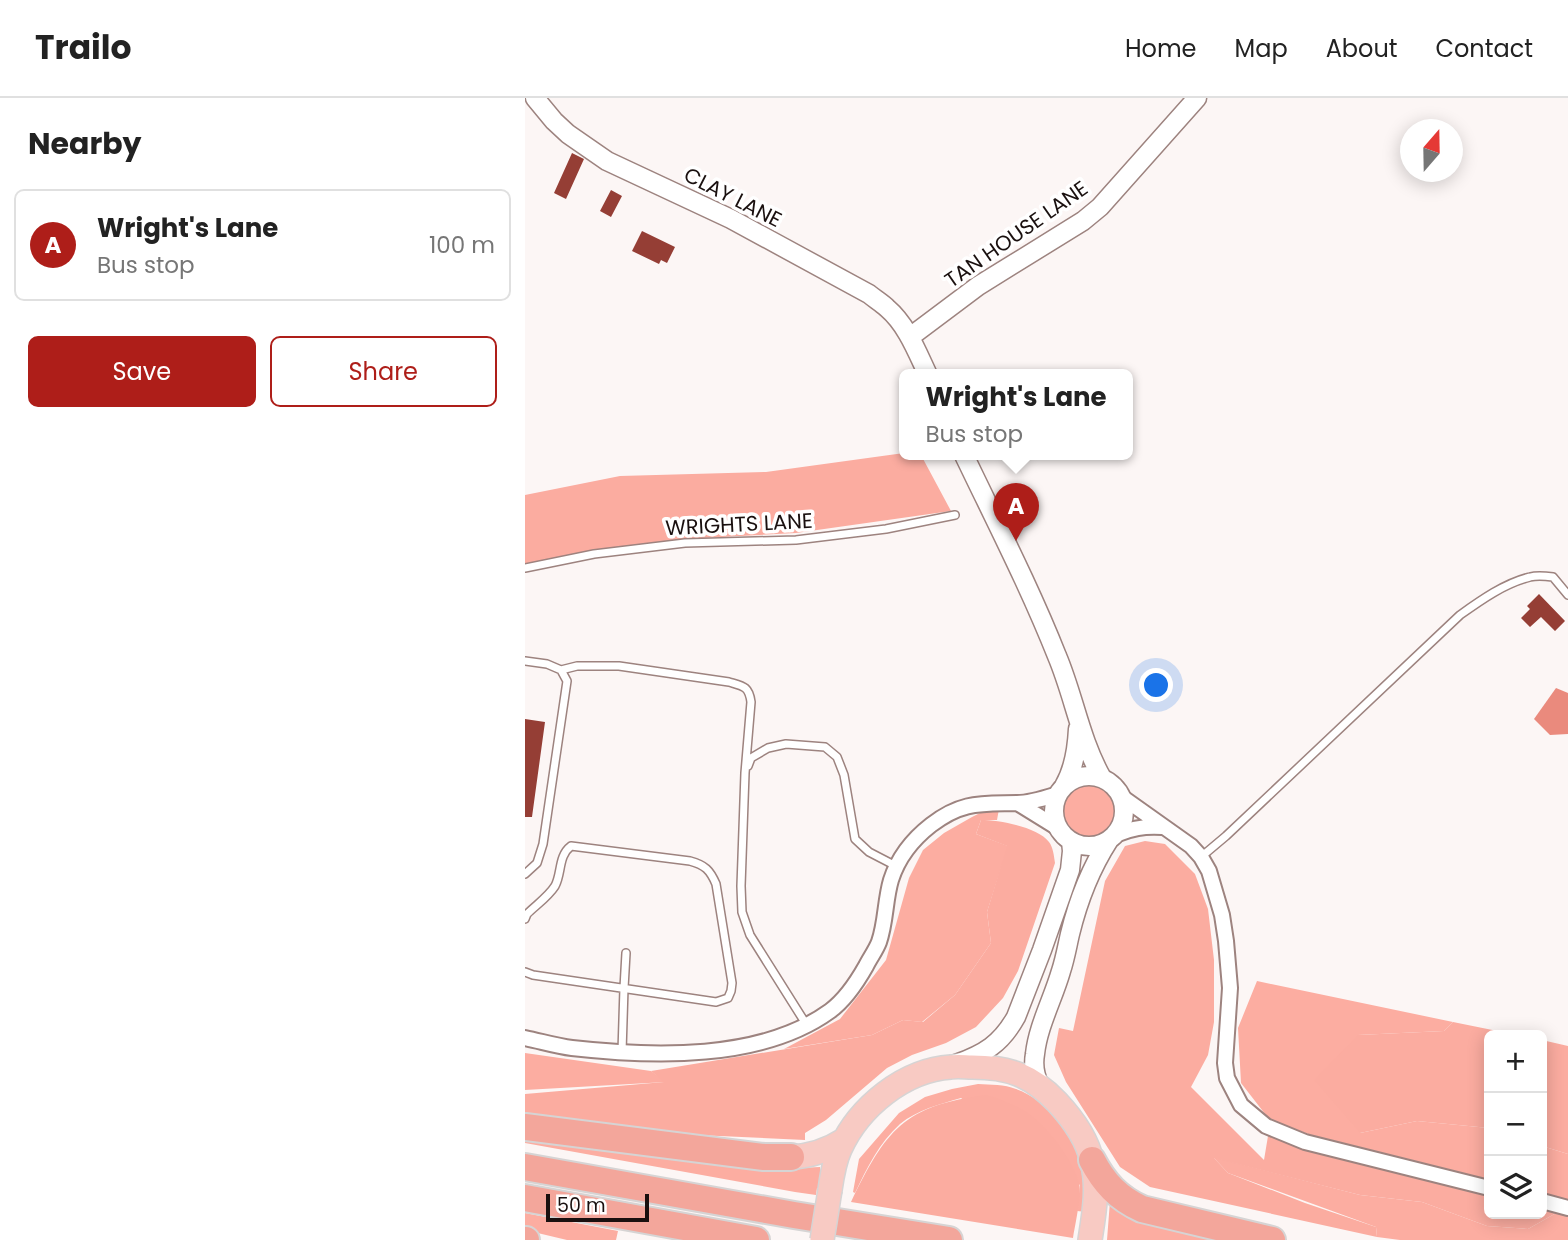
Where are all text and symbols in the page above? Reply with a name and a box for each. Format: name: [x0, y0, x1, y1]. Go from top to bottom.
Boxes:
text: Trailo: [35, 24, 132, 71]
text: Home: [1125, 32, 1197, 65]
text: Map: [1235, 32, 1288, 65]
text: About: [1326, 32, 1397, 65]
text: Contact: [1435, 32, 1533, 65]
north arrow: [1400, 119, 1463, 182]
text: Nearby: [28, 122, 142, 165]
street label: CLAY LANE: [679, 160, 787, 234]
street label: TAN HOUSE LANE: [939, 174, 1093, 294]
text: Wright's Lane: [97, 210, 278, 246]
text: A: [45, 229, 61, 261]
text: 100 m: [429, 229, 495, 261]
text: Bus stop: [97, 249, 195, 281]
button: Save: [28, 336, 256, 407]
button: Share: [270, 336, 497, 407]
popup: [899, 369, 1133, 460]
text: Wright's Lane: [925, 379, 1107, 415]
text: Bus stop: [925, 418, 1023, 450]
pin: A: [993, 483, 1039, 541]
street label: WRIGHTS LANE: [665, 506, 813, 542]
your location: [1139, 668, 1173, 702]
map controls: [1484, 1030, 1547, 1219]
button: +: [1484, 1030, 1547, 1093]
button: −: [1484, 1093, 1547, 1156]
button: layers: [1484, 1156, 1547, 1219]
scale bar: [546, 1191, 649, 1223]
text: 50 m: [557, 1192, 606, 1219]

